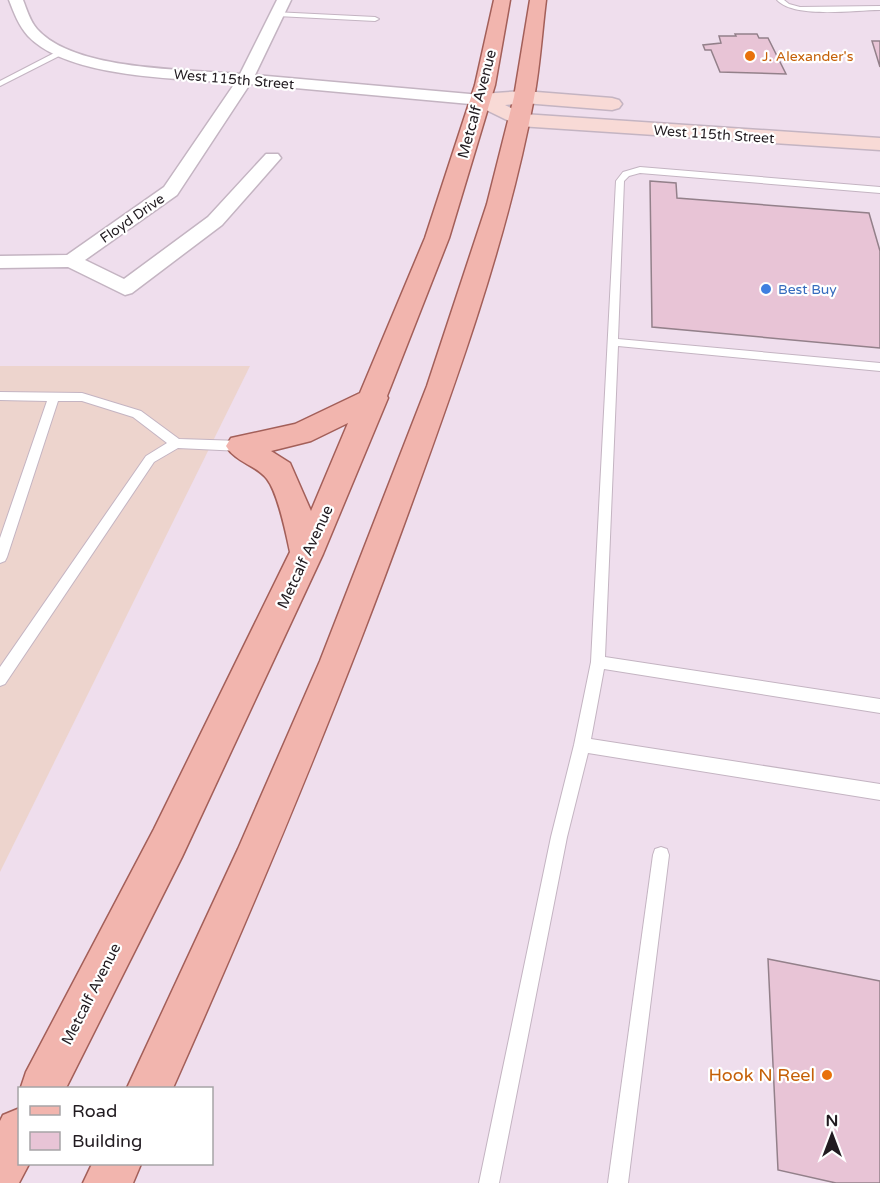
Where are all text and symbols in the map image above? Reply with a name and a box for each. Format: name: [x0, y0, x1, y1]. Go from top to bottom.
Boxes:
street label: Metcalf Avenue: [454, 48, 500, 160]
place label: J. Alexander's: [762, 48, 854, 65]
marker: J. Alexander's: [743, 49, 757, 63]
street label: West 115th Street: [173, 66, 296, 93]
street label: West 115th Street: [653, 122, 776, 147]
street label: Floyd Drive: [97, 190, 168, 247]
place label: Best Buy: [778, 281, 837, 298]
marker: Best Buy: [759, 282, 773, 296]
street label: Metcalf Avenue: [273, 502, 337, 612]
street label: Metcalf Avenue: [58, 940, 124, 1048]
place label: Hook N Reel: [708, 1064, 815, 1086]
marker: Hook N Reel: [820, 1068, 834, 1082]
legend: [18, 1087, 213, 1165]
text: Road: [72, 1100, 117, 1122]
north arrow: [802, 1105, 862, 1165]
text: N: [826, 1111, 838, 1131]
text: Building: [72, 1130, 142, 1152]

